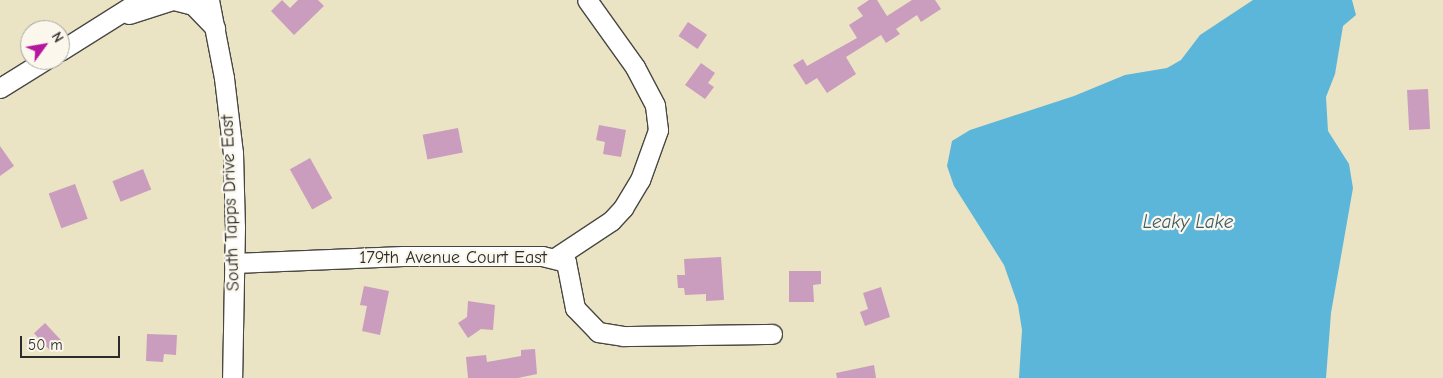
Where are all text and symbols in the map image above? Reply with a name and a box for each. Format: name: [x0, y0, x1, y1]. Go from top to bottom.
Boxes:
north arrow: [20, 20, 70, 70]
text: N: [48, 29, 67, 46]
street label: South Tapps Drive East: [217, 114, 245, 292]
water label: Leaky Lake: [1143, 212, 1233, 234]
street label: 179th Avenue Court East: [359, 247, 547, 269]
scale bar: [22, 326, 122, 358]
text: 50 m: [28, 336, 63, 354]

